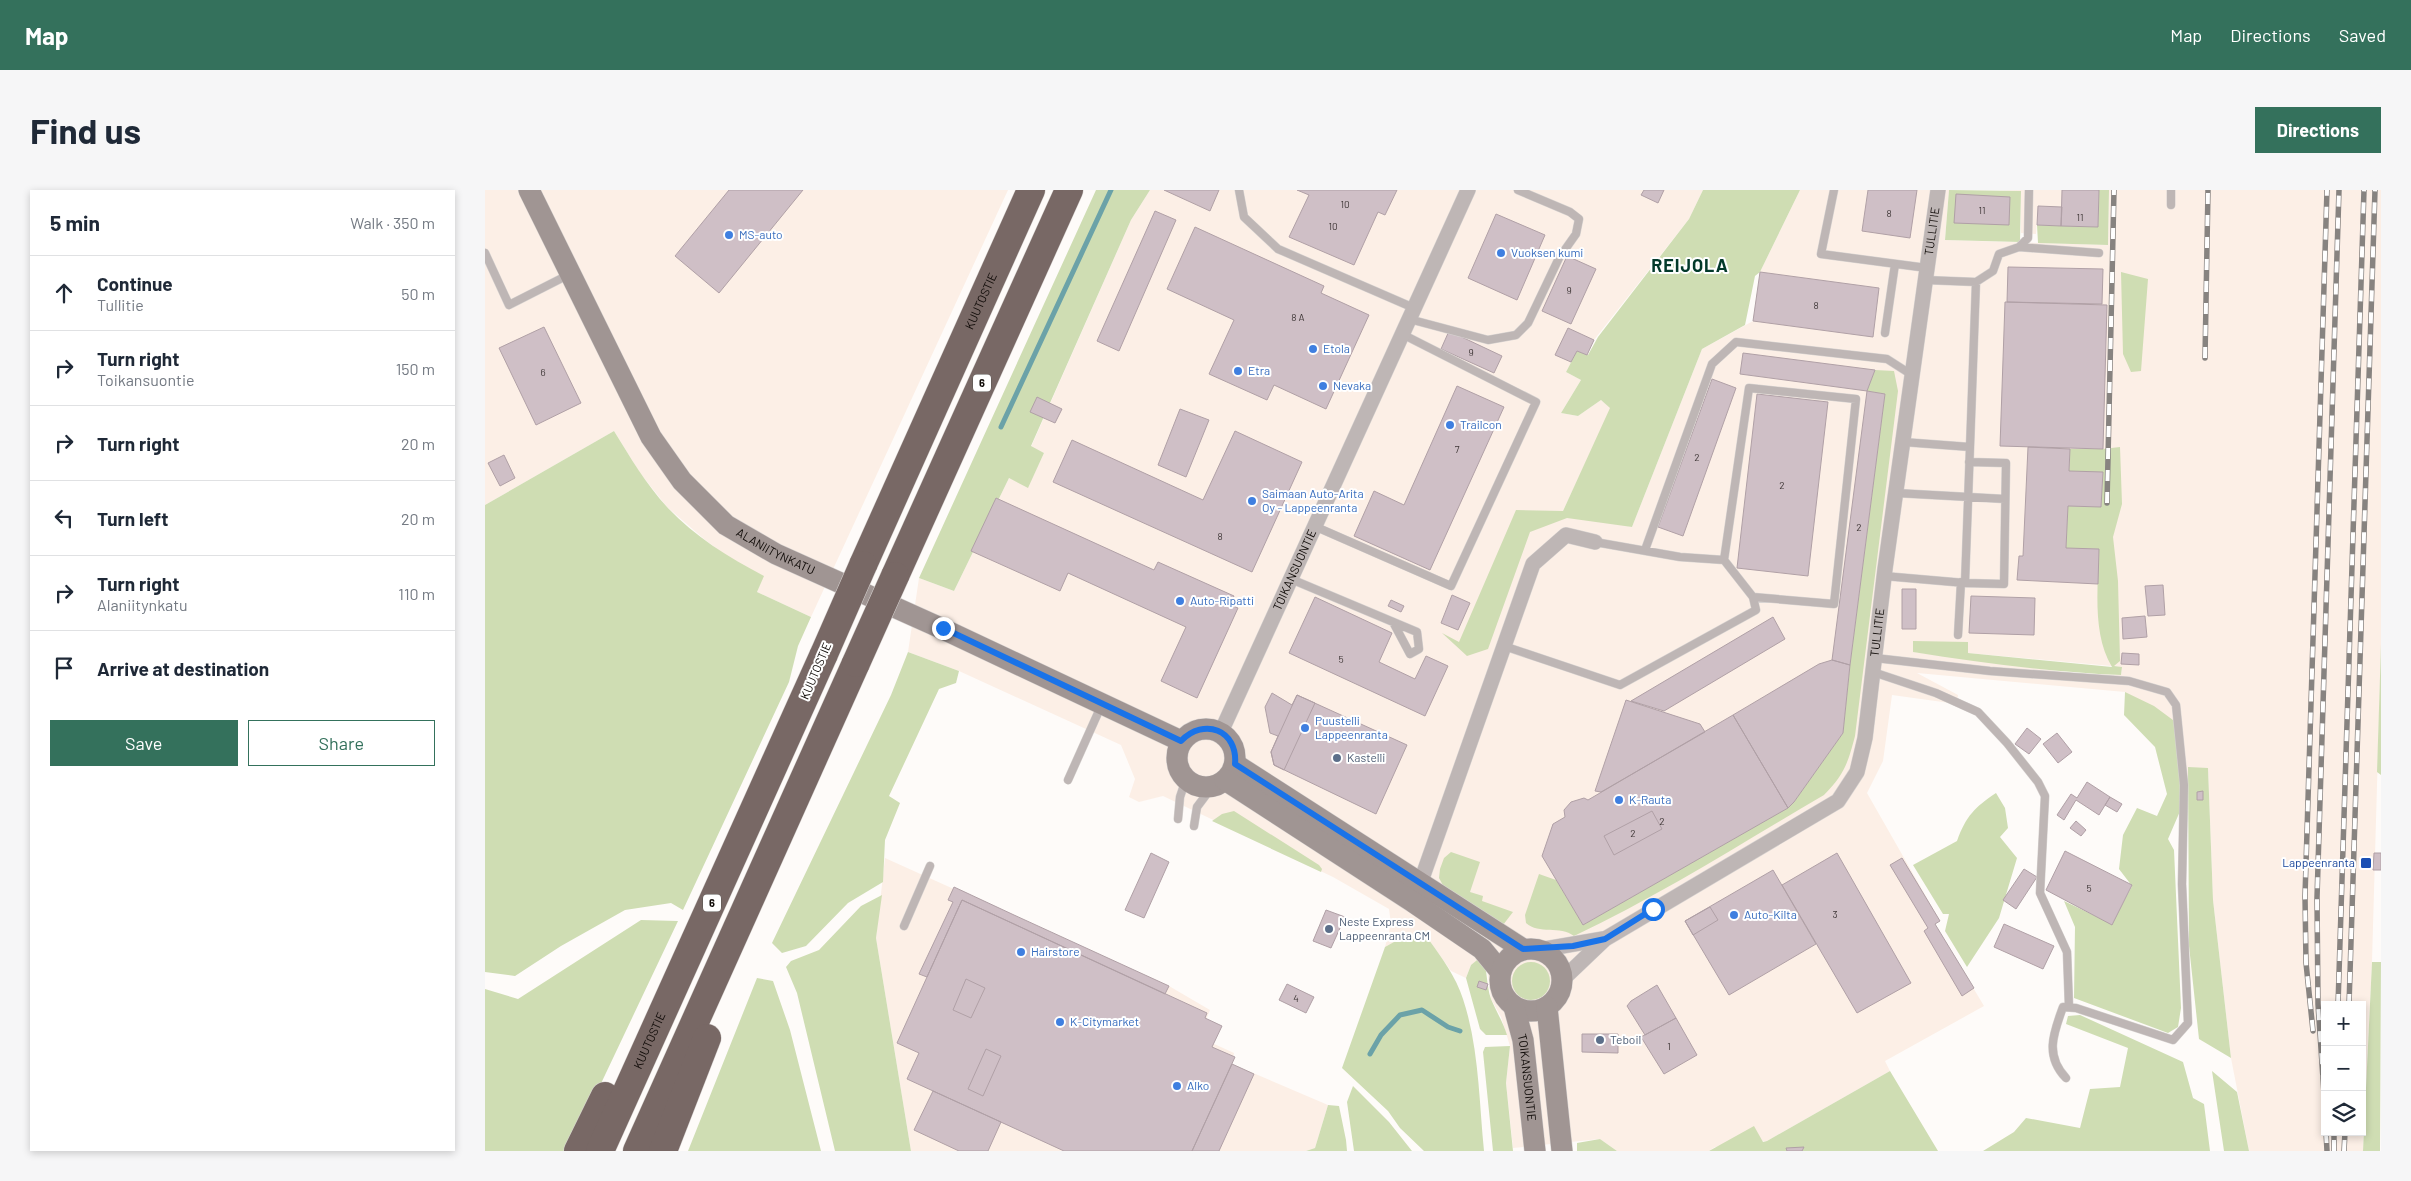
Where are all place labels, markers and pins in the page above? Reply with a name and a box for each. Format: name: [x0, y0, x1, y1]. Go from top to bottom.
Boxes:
place label: MS-auto: [739, 227, 783, 241]
marker: MS-auto: [723, 229, 735, 241]
place label: Vuoksen kumi: [1511, 245, 1583, 259]
marker: Vuoksen kumi: [1495, 247, 1507, 259]
place label: Etola: [1323, 341, 1350, 355]
marker: Etola: [1307, 343, 1319, 355]
place label: Etra: [1248, 363, 1270, 377]
marker: Etra: [1232, 365, 1244, 377]
place label: Nevaka: [1333, 378, 1371, 392]
marker: Nevaka: [1317, 380, 1329, 392]
place label: Trailcon: [1460, 417, 1502, 431]
marker: Trailcon: [1444, 419, 1456, 431]
place label: Saimaan Auto-Arita Oy - Lappeenranta: [1262, 486, 1364, 514]
marker: Saimaan Auto-Arita Oy - Lappeenranta: [1246, 495, 1258, 507]
place label: Auto-Ripatti: [1190, 593, 1254, 607]
marker: Auto-Ripatti: [1174, 595, 1186, 607]
place label: Puustelli Lappeenranta: [1315, 713, 1388, 741]
marker: Puustelli Lappeenranta: [1299, 722, 1311, 734]
place label: Kastelli: [1347, 750, 1385, 764]
marker: Kastelli: [1331, 752, 1343, 764]
place label: K-Rauta: [1629, 792, 1671, 806]
marker: K-Rauta: [1613, 794, 1625, 806]
place label: Lappeenranta: [2282, 855, 2355, 869]
marker: Lappeenranta: [2359, 856, 2373, 870]
place label: Auto-Kilta: [1744, 907, 1797, 921]
marker: Auto-Kilta: [1728, 909, 1740, 921]
place label: Neste Express Lappeenranta CM: [1339, 914, 1430, 942]
marker: Neste Express Lappeenranta CM: [1323, 923, 1335, 935]
place label: Hairstore: [1031, 944, 1080, 958]
marker: Hairstore: [1015, 946, 1027, 958]
place label: K-Citymarket: [1070, 1014, 1139, 1028]
marker: K-Citymarket: [1054, 1016, 1066, 1028]
place label: Teboil: [1610, 1032, 1641, 1046]
marker: Teboil: [1594, 1034, 1606, 1046]
place label: Alko: [1187, 1078, 1209, 1092]
marker: Alko: [1171, 1080, 1183, 1092]

